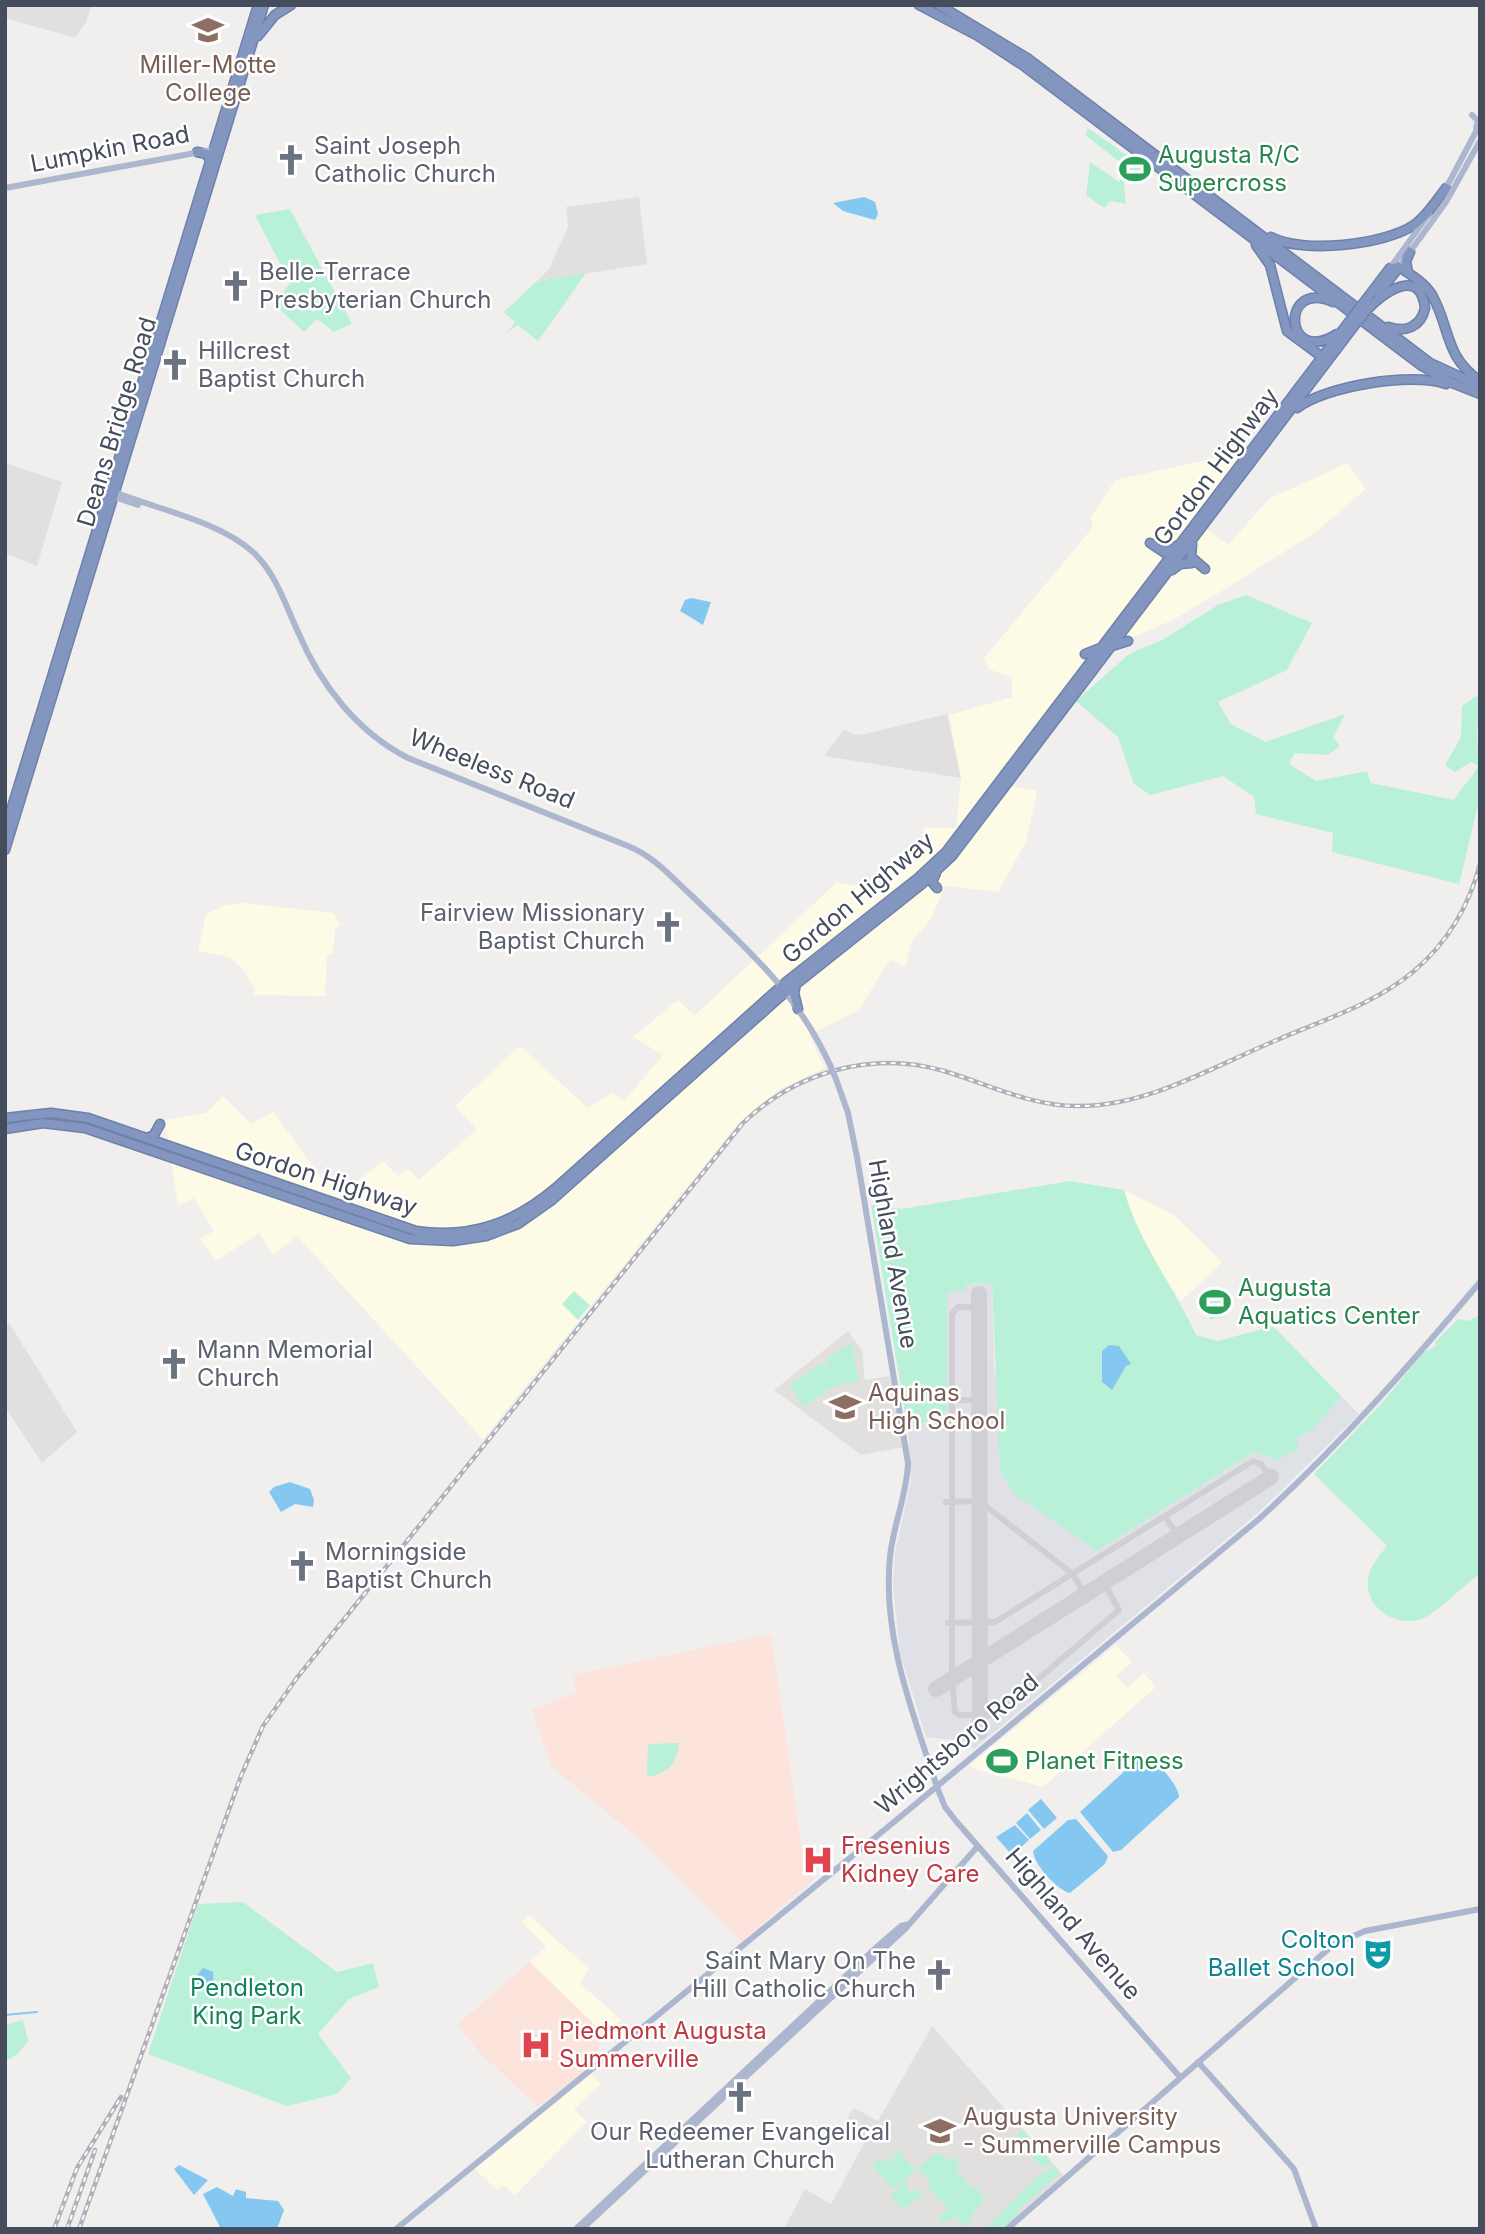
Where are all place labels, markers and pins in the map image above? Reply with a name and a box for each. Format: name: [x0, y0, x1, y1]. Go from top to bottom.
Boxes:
school or university icon: Miller-Motte College: [191, 13, 225, 47]
place label: Miller-Motte College: [139, 50, 277, 107]
place label: Saint Joseph Catholic Church: [314, 131, 496, 188]
place label: Augusta R/C Supercross: [1158, 140, 1300, 197]
church icon: Saint Joseph Catholic Church: [274, 143, 308, 177]
sports icon: Augusta R/C Supercross: [1118, 152, 1152, 186]
place label: Belle-Terrace Presbyterian Church: [259, 257, 491, 314]
church icon: Belle-Terrace Presbyterian Church: [219, 269, 253, 303]
place label: Hillcrest Baptist Church: [198, 336, 365, 393]
church icon: Hillcrest Baptist Church: [158, 348, 192, 382]
place label: Fairview Missionary Baptist Church: [420, 898, 645, 955]
church icon: Fairview Missionary Baptist Church: [651, 910, 685, 944]
place label: Augusta Aquatics Center: [1238, 1273, 1420, 1330]
sports icon: Augusta Aquatics Center: [1198, 1285, 1232, 1319]
place label: Mann Memorial Church: [197, 1335, 373, 1392]
church icon: Mann Memorial Church: [157, 1347, 191, 1381]
place label: Aquinas High School: [868, 1378, 1005, 1435]
school or university icon: Aquinas High School: [828, 1390, 862, 1424]
place label: Morningside Baptist Church: [325, 1537, 492, 1594]
church icon: Morningside Baptist Church: [285, 1549, 319, 1583]
sports icon: Planet Fitness: [985, 1744, 1019, 1778]
place label: Planet Fitness: [1025, 1746, 1184, 1775]
place label: Fresenius Kidney Care: [841, 1831, 980, 1888]
hospital icon: Fresenius Kidney Care: [801, 1843, 835, 1877]
place label: Colton Ballet School: [1208, 1925, 1355, 1982]
theatre icon: Colton Ballet School: [1361, 1937, 1395, 1971]
place label: Saint Mary On The Hill Catholic Church: [692, 1946, 916, 2003]
church icon: Saint Mary On The Hill Catholic Church: [922, 1958, 956, 1992]
place label: Piedmont Augusta Summerville: [559, 2016, 767, 2073]
hospital icon: Piedmont Augusta Summerville: [519, 2028, 553, 2062]
church icon: Our Redeemer Evangelical Lutheran Church: [723, 2080, 757, 2114]
place label: Augusta University - Summerville Campus: [963, 2102, 1221, 2159]
school or university icon: Augusta University - Summerville Campus: [923, 2114, 957, 2148]
place label: Our Redeemer Evangelical Lutheran Church: [590, 2117, 890, 2174]

